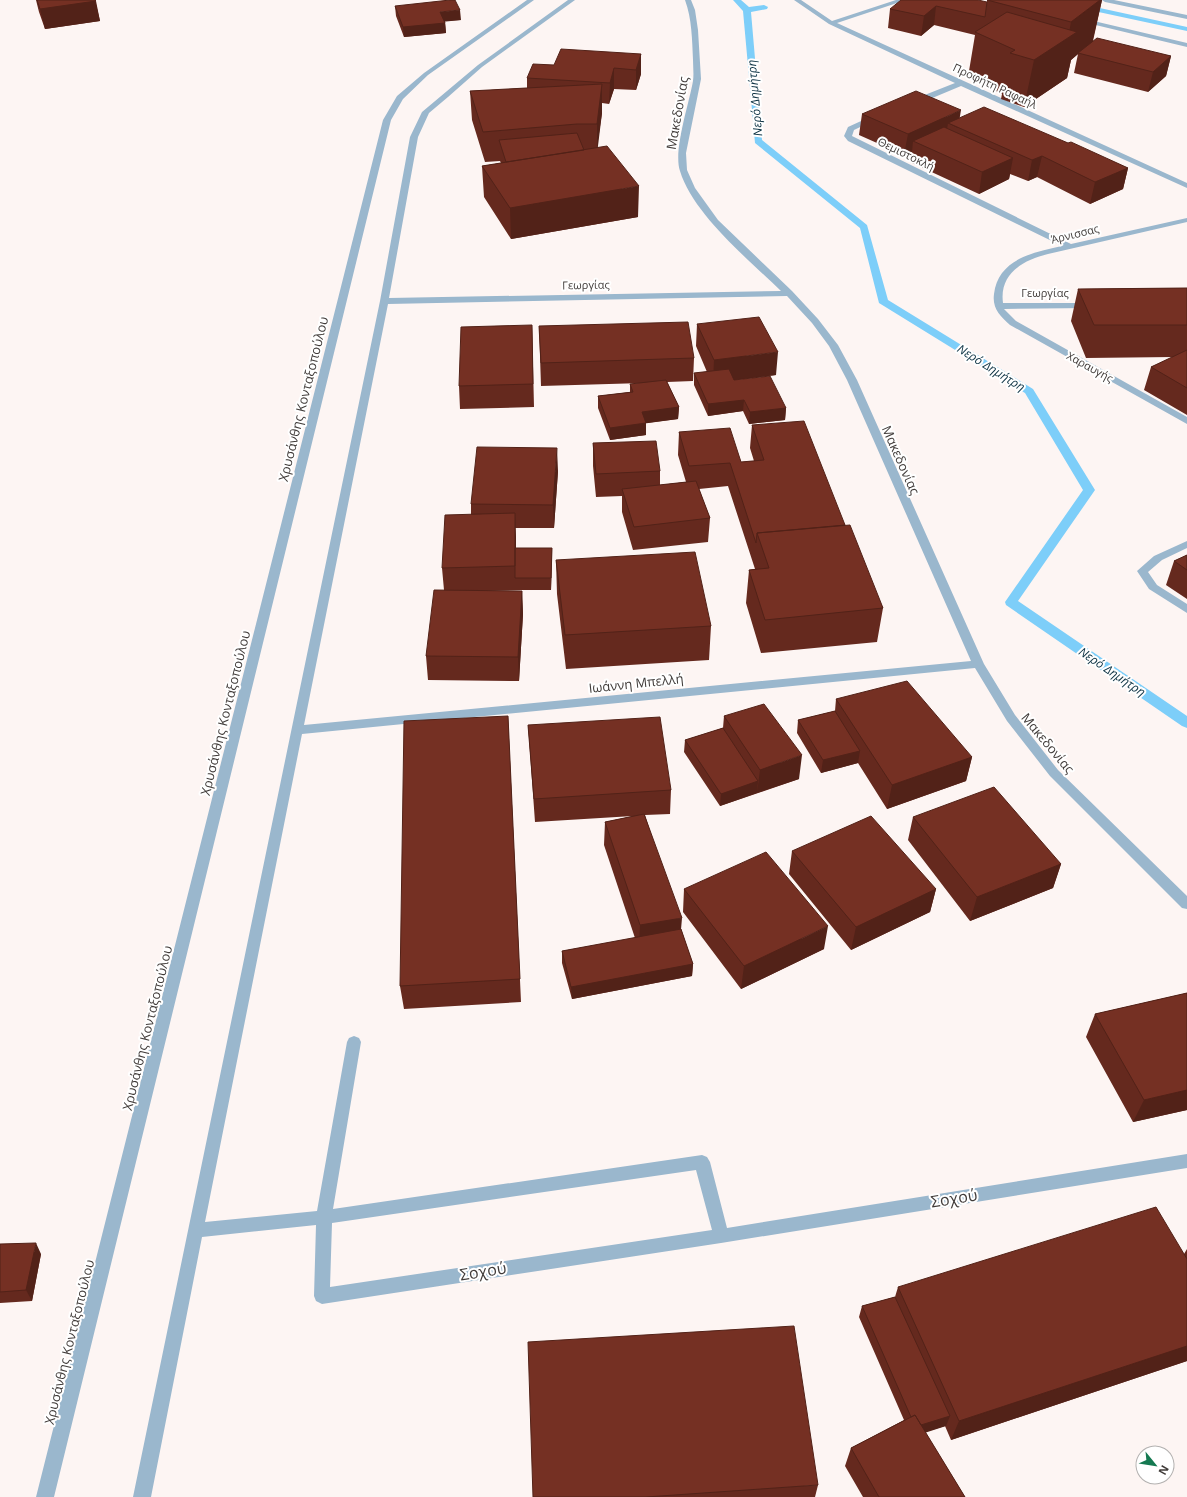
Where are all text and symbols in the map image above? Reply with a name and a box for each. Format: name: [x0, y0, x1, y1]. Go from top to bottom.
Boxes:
water label: Νερό Δημήτρη: [743, 59, 766, 137]
street label: Προφήτη Ραφαήλ: [951, 59, 1040, 112]
street label: Μακεδονίας: [662, 75, 692, 151]
street label: Θεμιστοκλή: [875, 133, 937, 174]
street label: Άρνισσας: [1049, 220, 1100, 247]
street label: Γεωργίας: [562, 277, 610, 292]
street label: Γεωργίας: [1021, 285, 1069, 300]
street label: Χρυσάνθης Κονταξοπούλου: [274, 315, 332, 483]
water label: Νερό Δημήτρη: [954, 340, 1028, 395]
street label: Χαραυγής: [1064, 348, 1116, 385]
street label: Μακεδονίας: [878, 423, 924, 497]
street label: Χρυσάνθης Κονταξοπούλου: [196, 629, 254, 797]
water label: Νερό Δημήτρη: [1076, 643, 1149, 700]
street label: Ιωάννη Μπελλή: [588, 669, 684, 697]
street label: Μακεδονίας: [1017, 709, 1079, 777]
street label: Χρυσάνθης Κονταξοπούλου: [118, 944, 176, 1112]
street label: Σοχού: [929, 1183, 979, 1213]
street label: Σοχού: [458, 1256, 508, 1286]
street label: Χρυσάνθης Κονταξοπούλου: [40, 1258, 98, 1426]
north arrow: [1135, 1445, 1175, 1485]
text: N: [1155, 1463, 1173, 1478]

